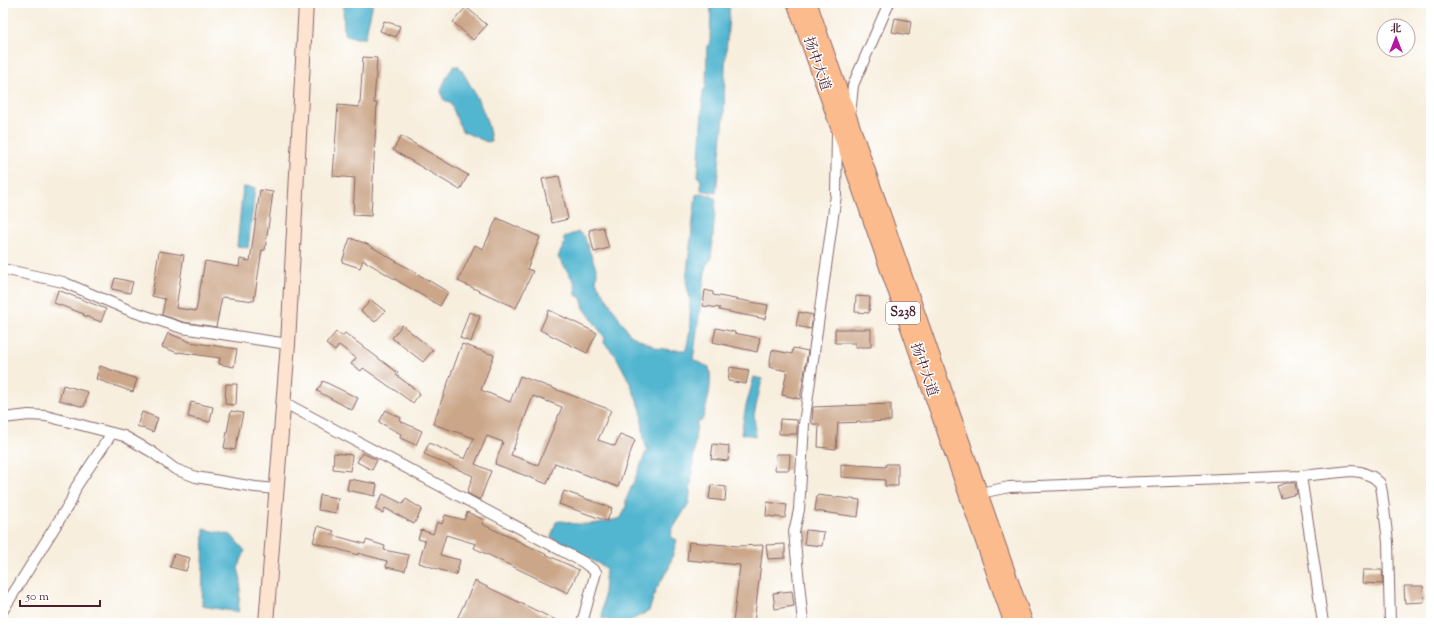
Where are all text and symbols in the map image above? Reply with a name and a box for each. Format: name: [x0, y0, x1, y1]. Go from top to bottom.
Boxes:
north arrow: [1376, 18, 1416, 58]
text: 北: [1391, 21, 1402, 37]
street label: 扬中大道: [797, 34, 835, 94]
road number: S238: [886, 302, 920, 324]
street label: 扬中大道: [904, 340, 942, 400]
scale bar: [20, 582, 100, 608]
text: 50 m: [25, 588, 49, 606]

